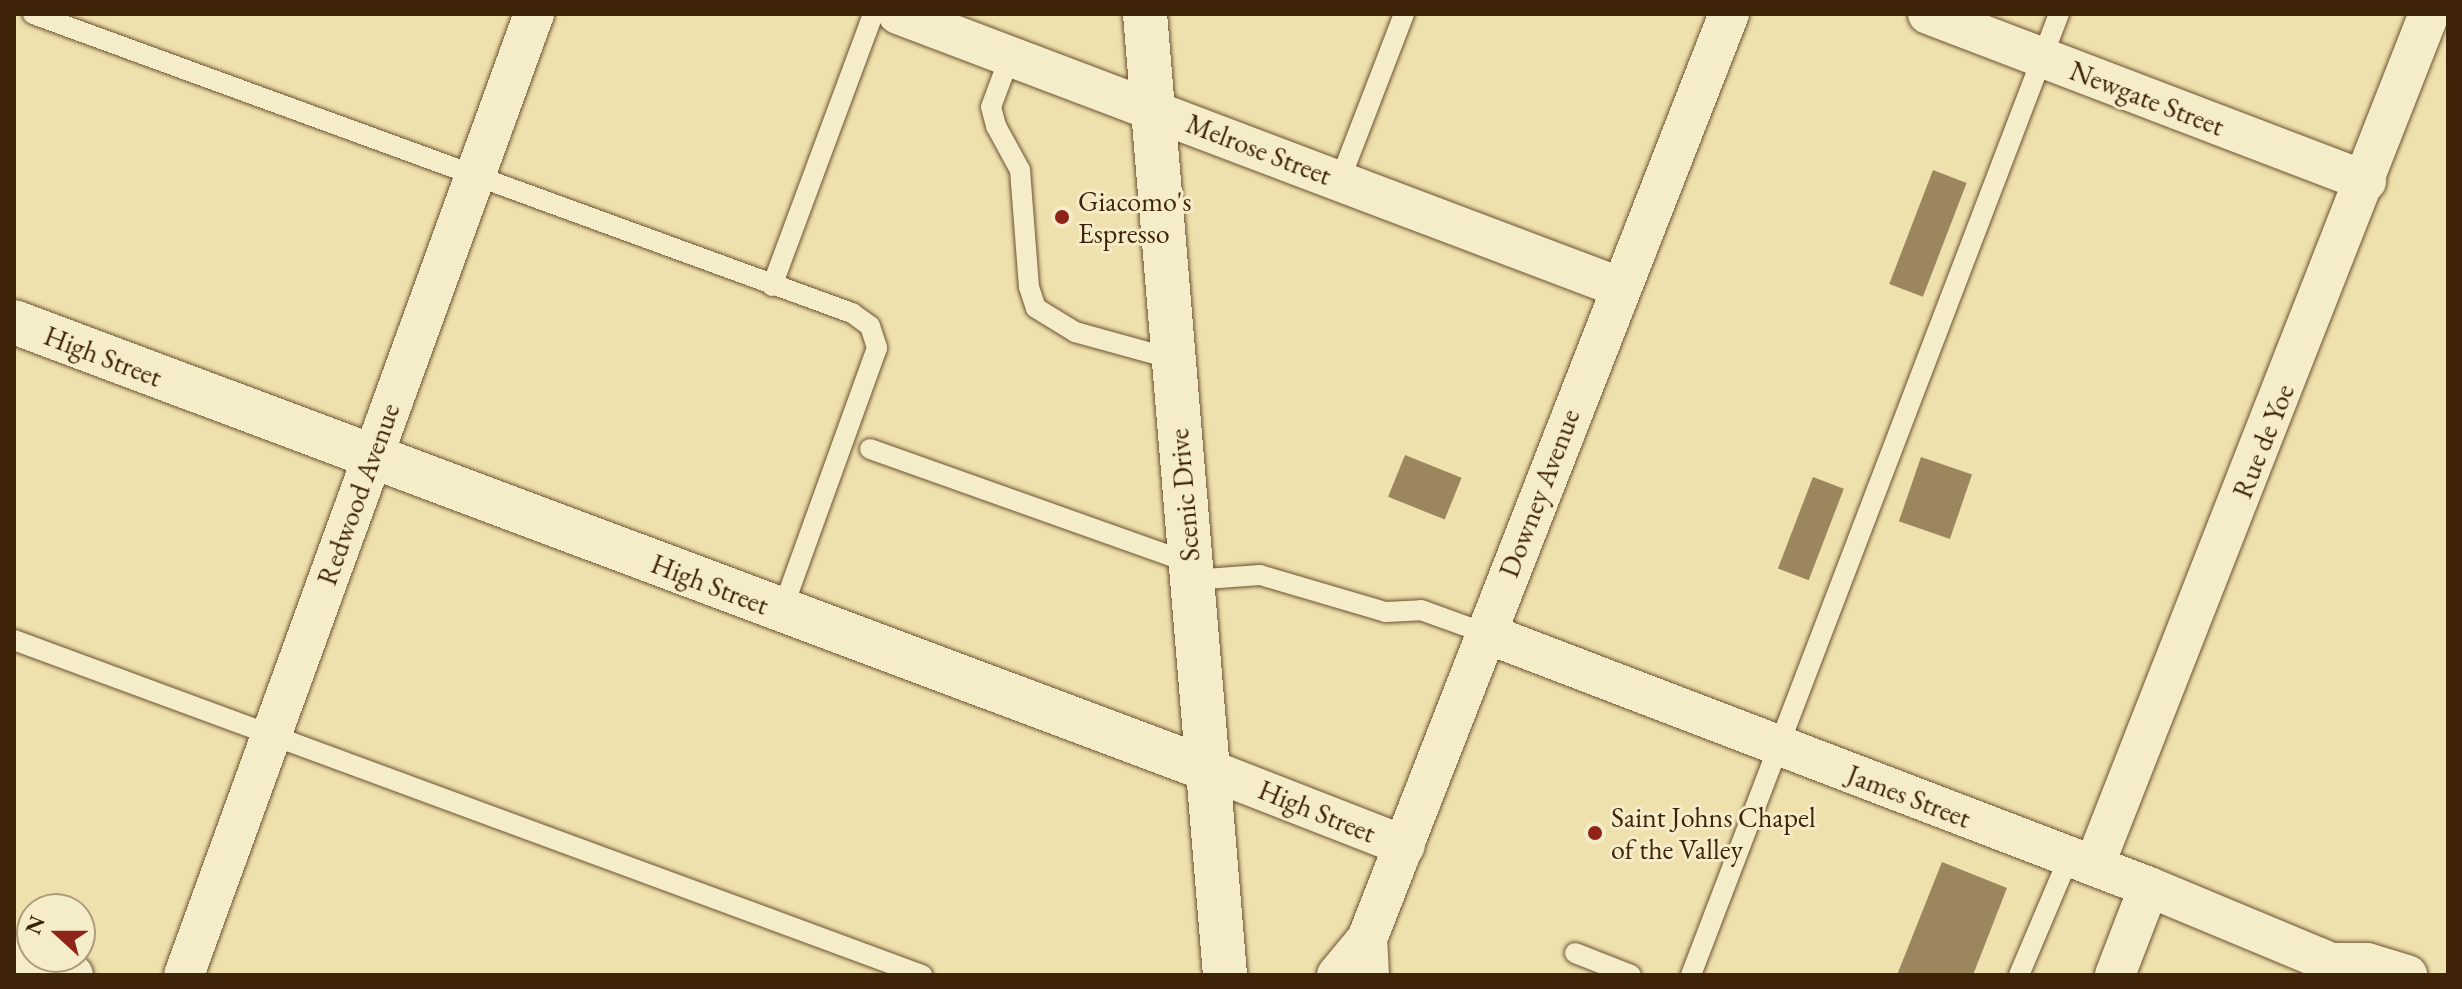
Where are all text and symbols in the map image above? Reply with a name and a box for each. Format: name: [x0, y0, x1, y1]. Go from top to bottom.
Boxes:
street label: Newgate Street: [2065, 53, 2229, 143]
street label: Melrose Street: [1182, 106, 1336, 192]
place label: Giacomo's Espresso: [1078, 184, 1191, 250]
marker: Giacomo's Espresso: [1053, 208, 1071, 226]
street label: High Street: [39, 318, 167, 394]
street label: Rue de Yoe: [2225, 379, 2301, 503]
street label: Redwood Avenue: [310, 398, 406, 590]
street label: Downey Avenue: [1491, 404, 1587, 582]
street label: Scenic Drive: [1161, 427, 1207, 563]
street label: High Street: [646, 546, 774, 622]
street label: James Street: [1843, 757, 1975, 835]
street label: High Street: [1254, 772, 1380, 850]
place label: Saint Johns Chapel of the Valley: [1611, 800, 1816, 866]
marker: Saint Johns Chapel of the Valley: [1586, 824, 1604, 842]
north arrow: [16, 893, 96, 973]
text: N: [18, 911, 52, 938]

